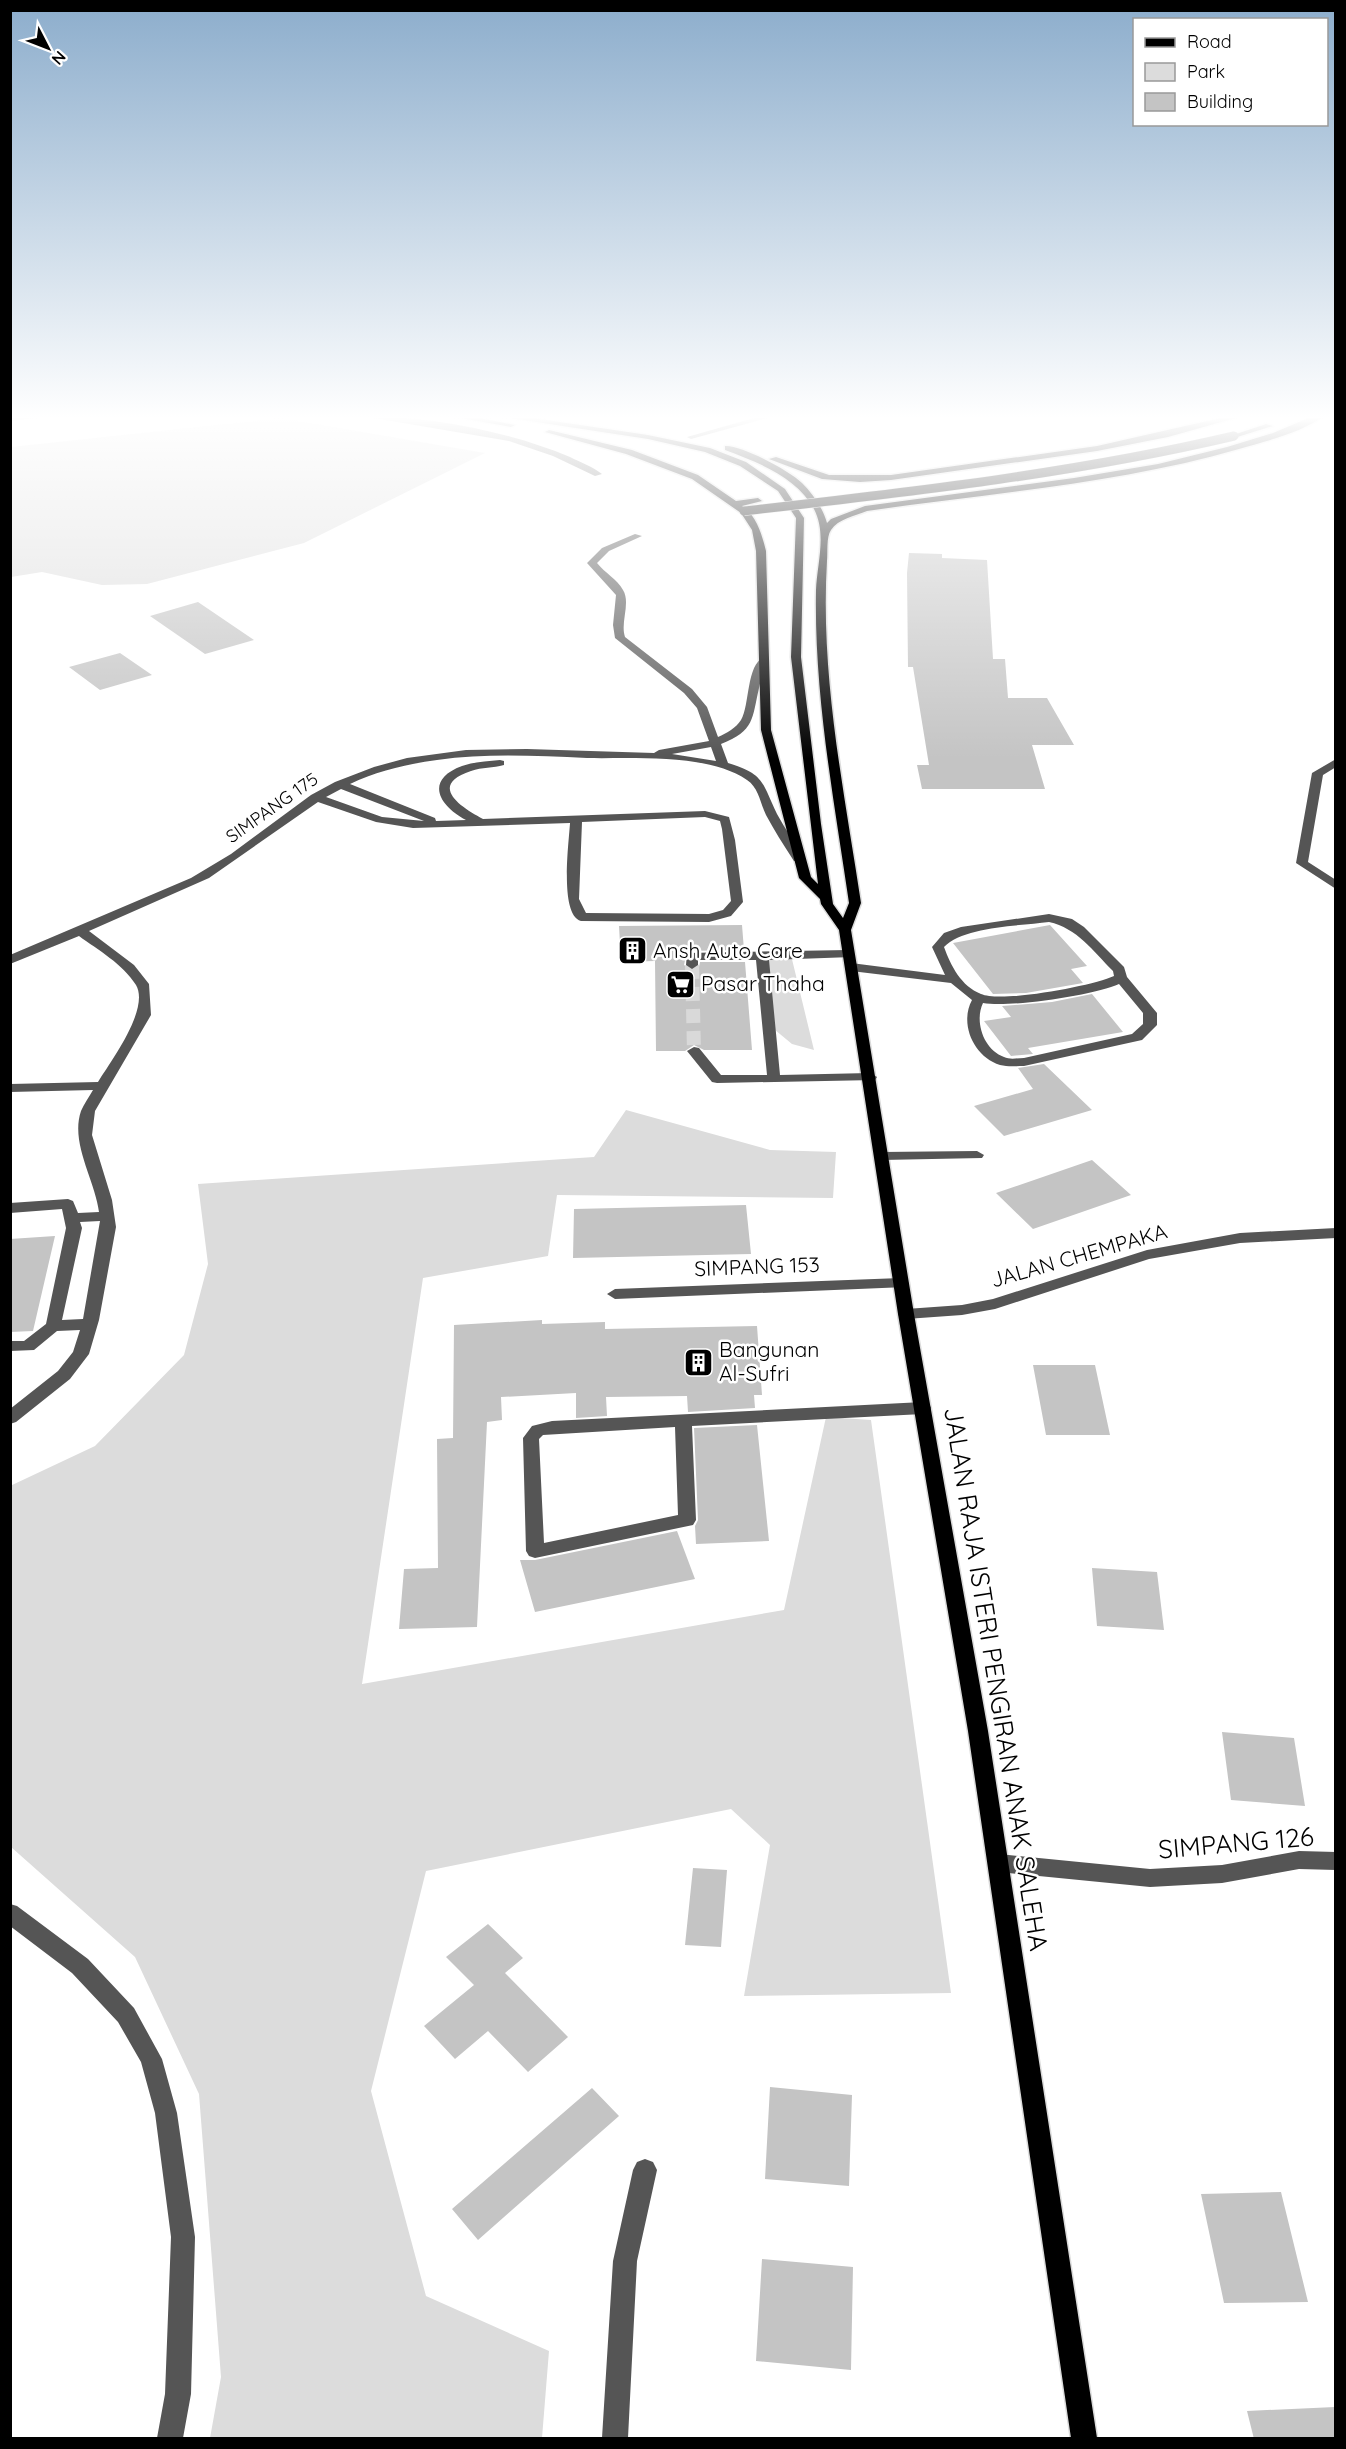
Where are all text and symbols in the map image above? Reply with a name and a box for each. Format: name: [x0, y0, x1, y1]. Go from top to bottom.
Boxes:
north arrow: [18, 18, 78, 78]
legend: [1133, 18, 1328, 126]
text: Road: [1187, 30, 1232, 53]
text: N: [48, 47, 71, 69]
text: Park: [1187, 60, 1225, 83]
text: Building: [1187, 90, 1253, 113]
street label: SIMPANG 175: [221, 767, 322, 848]
building icon: Ansh Auto Care: [616, 935, 648, 967]
place label: Ansh Auto Care: [653, 937, 803, 963]
supermarket icon: Pasar Thaha: [664, 968, 696, 1000]
place label: Pasar Thaha: [701, 970, 825, 996]
street label: JALAN CHEMPAKA: [988, 1217, 1170, 1293]
street label: SIMPANG 153: [694, 1251, 820, 1281]
place label: Bangunan Al-Sufri: [719, 1336, 819, 1386]
building icon: Bangunan Al-Sufri: [682, 1346, 714, 1378]
street label: JALAN RAJA ISTERI PENGIRAN ANAK SALEHA: [937, 1405, 1056, 1953]
street label: SIMPANG 126: [1157, 1819, 1315, 1866]

